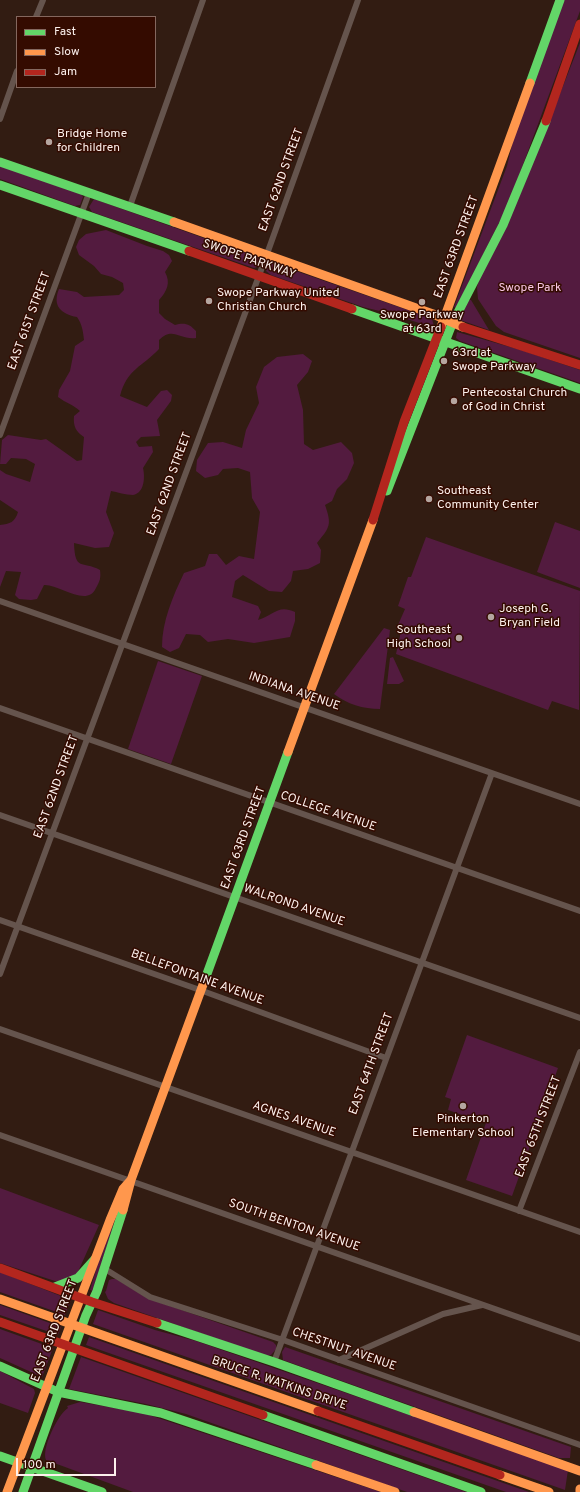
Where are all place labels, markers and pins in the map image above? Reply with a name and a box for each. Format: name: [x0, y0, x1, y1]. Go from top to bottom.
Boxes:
place label: Bridge Home for Children: [57, 128, 127, 156]
marker: Bridge Home for Children: [44, 137, 54, 147]
place label: Swope Parkway United Christian Church: [217, 287, 340, 315]
marker: Swope Parkway United Christian Church: [204, 296, 214, 306]
marker: Swope Parkway at 63rd: [417, 297, 427, 307]
place label: Swope Parkway at 63rd: [380, 309, 464, 337]
place label: 63rd at Swope Parkway: [452, 347, 536, 375]
marker: 63rd at Swope Parkway: [439, 356, 449, 366]
place label: Pentecostal Church of God in Christ: [462, 387, 567, 415]
marker: Pentecostal Church of God in Christ: [449, 396, 459, 406]
place label: Southeast Community Center: [437, 485, 539, 513]
marker: Southeast Community Center: [424, 494, 434, 504]
place label: Joseph G. Bryan Field: [499, 603, 560, 631]
marker: Joseph G. Bryan Field: [486, 612, 496, 622]
place label: Southeast High School: [387, 624, 451, 652]
marker: Southeast High School: [454, 633, 464, 643]
marker: Pinkerton Elementary School: [458, 1101, 468, 1111]
place label: Pinkerton Elementary School: [412, 1113, 514, 1141]

